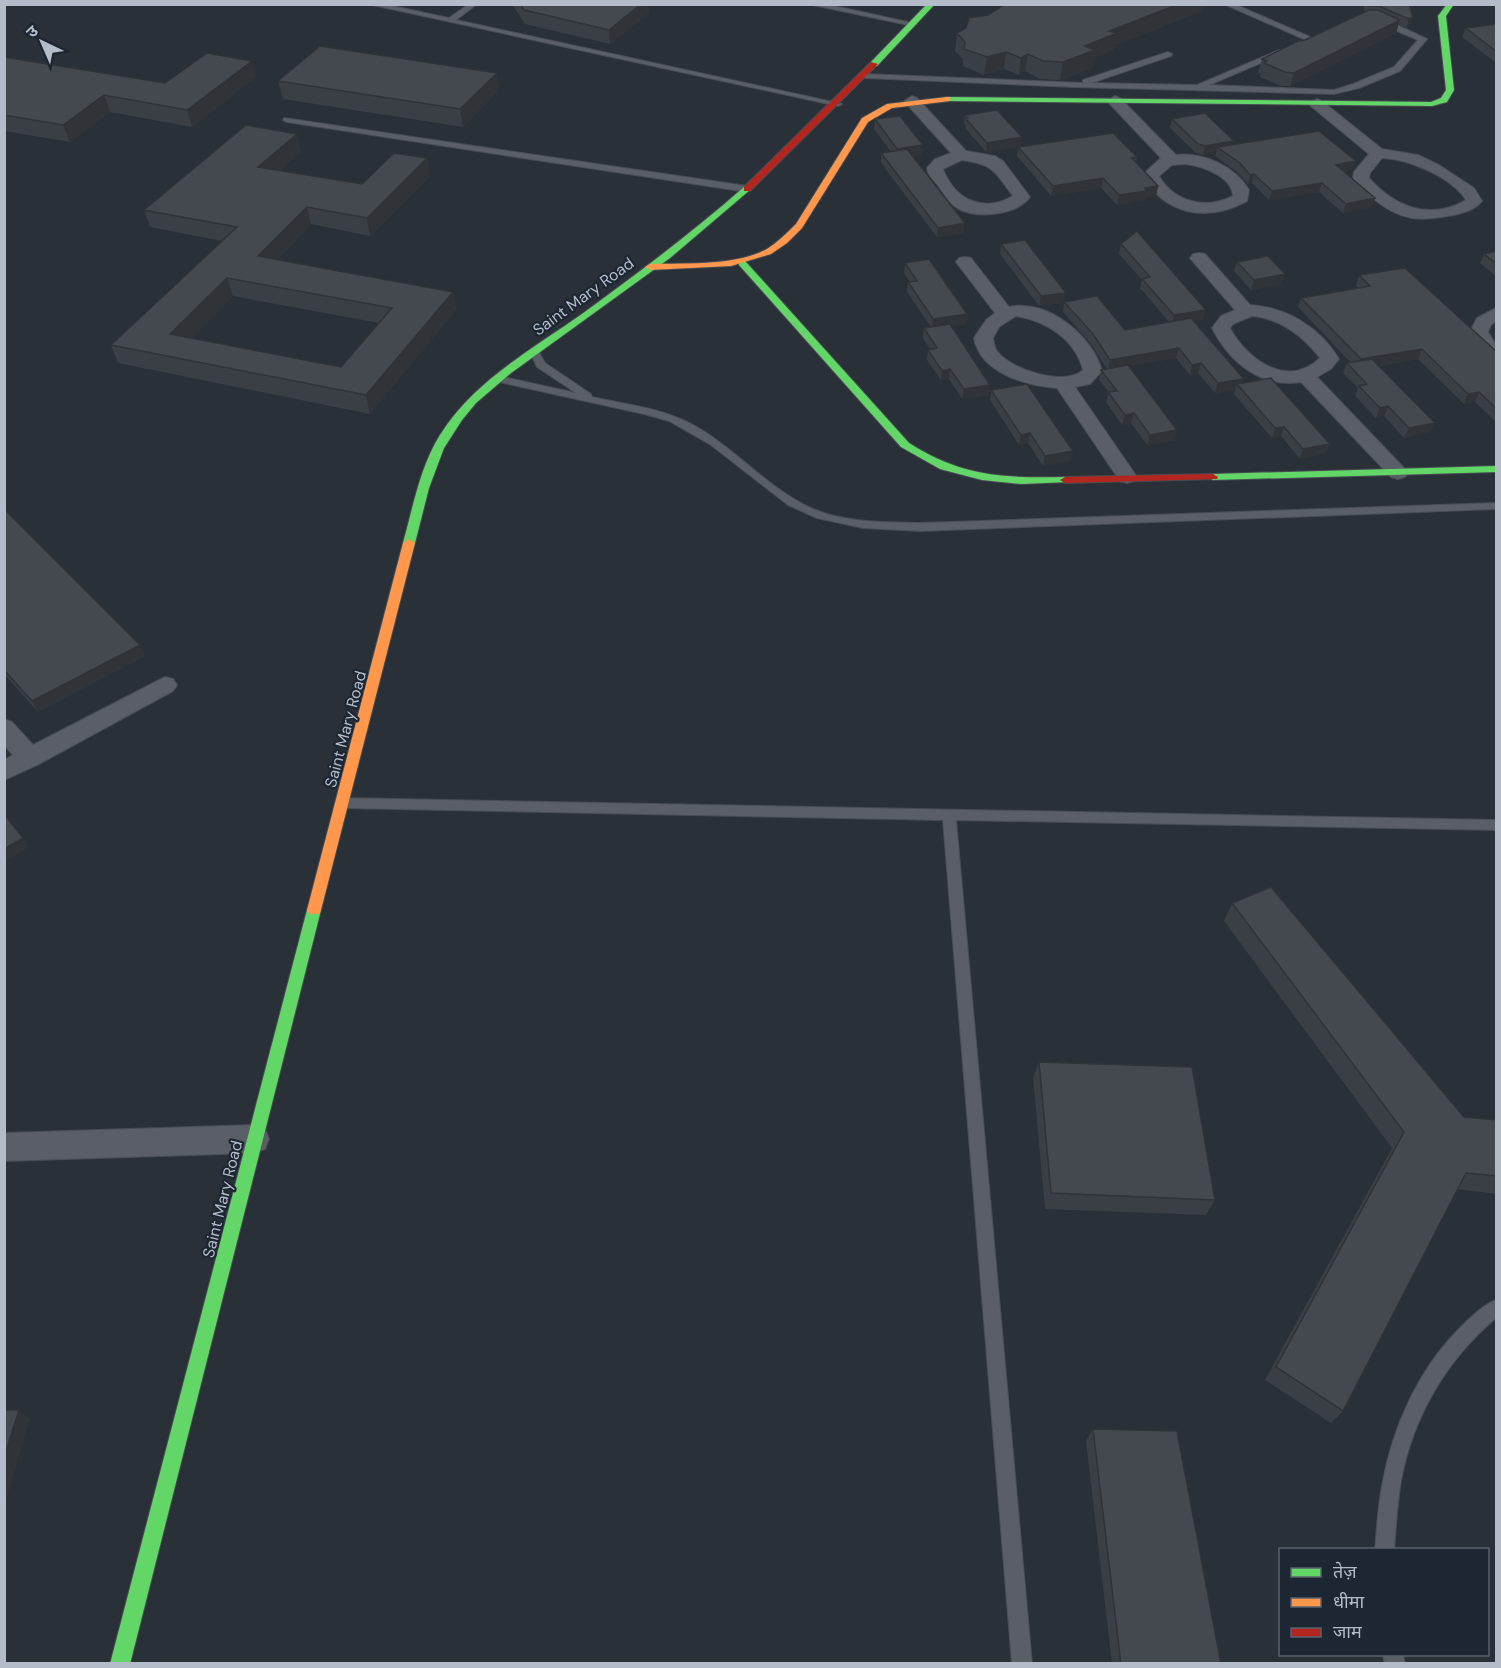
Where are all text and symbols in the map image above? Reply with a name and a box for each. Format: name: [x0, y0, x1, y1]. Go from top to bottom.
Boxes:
north arrow: [12, 12, 72, 72]
text: उ: [21, 20, 43, 42]
street label: Saint Mary Road: [529, 253, 638, 340]
street label: Saint Mary Road: [320, 668, 371, 790]
street label: Saint Mary Road: [198, 1138, 247, 1260]
legend: [1279, 1548, 1489, 1656]
text: तेज़: [1333, 1560, 1357, 1584]
text: धीमा: [1333, 1590, 1364, 1614]
text: जाम: [1333, 1620, 1363, 1644]

